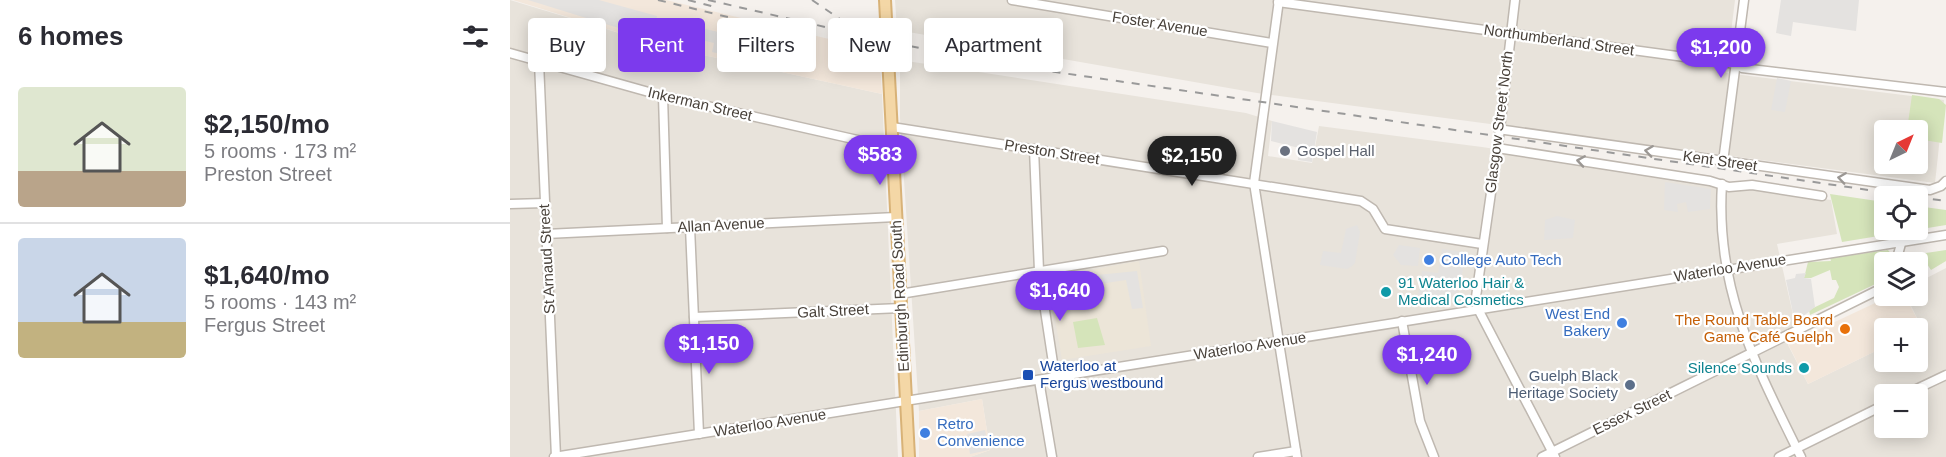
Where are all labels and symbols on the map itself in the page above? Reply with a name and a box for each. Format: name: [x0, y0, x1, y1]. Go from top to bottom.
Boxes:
street label: Foster Avenue: [1111, 8, 1209, 39]
street label: Northumberland Street: [1483, 21, 1636, 59]
pin: $1,200: [1672, 28, 1770, 79]
street label: Glasgow Street North: [1481, 50, 1516, 194]
street label: Inkerman Street: [646, 83, 755, 124]
north arrow: [1874, 120, 1928, 174]
pin: $583: [844, 135, 916, 186]
street label: Preston Street: [1003, 136, 1102, 168]
pin: $2,150: [1143, 136, 1241, 187]
place label: Gospel Hall: [1297, 142, 1375, 159]
marker: Gospel Hall: [1278, 144, 1292, 158]
one-way arrow: [1644, 145, 1654, 158]
street label: Kent Street: [1682, 147, 1759, 174]
one-way arrow: [1577, 155, 1586, 167]
one-way arrow: [1838, 172, 1847, 185]
street label: St Arnaud Street: [535, 203, 558, 314]
street label: Allan Avenue: [677, 214, 765, 235]
street label: Edinburgh Road South: [887, 220, 912, 372]
street label: Waterloo Avenue: [1673, 250, 1787, 285]
place label: College Auto Tech: [1441, 251, 1562, 268]
marker: College Auto Tech: [1422, 253, 1436, 267]
pin: $1,640: [1011, 271, 1109, 322]
place label: 91 Waterloo Hair & Medical Cosmetics: [1398, 274, 1524, 308]
marker: 91 Waterloo Hair & Medical Cosmetics: [1379, 285, 1393, 299]
street label: Galt Street: [797, 300, 870, 321]
place label: West End Bakery: [1545, 305, 1610, 339]
place label: The Round Table Board Game Café Guelph: [1675, 311, 1833, 345]
marker: West End Bakery: [1615, 316, 1629, 330]
marker: The Round Table Board Game Café Guelph: [1838, 322, 1852, 336]
pin: $1,150: [660, 324, 758, 375]
street label: Waterloo Avenue: [1193, 328, 1307, 363]
pin: $1,240: [1378, 335, 1476, 386]
place label: Waterloo at Fergus westbound: [1040, 357, 1163, 391]
place label: Silence Sounds: [1688, 359, 1792, 376]
marker: Silence Sounds: [1797, 361, 1811, 375]
place label: Guelph Black Heritage Society: [1508, 367, 1618, 401]
marker: Waterloo at Fergus westbound: [1021, 368, 1035, 382]
marker: Guelph Black Heritage Society: [1623, 378, 1637, 392]
street label: Essex Street: [1590, 385, 1674, 438]
street label: Waterloo Avenue: [713, 405, 827, 440]
place label: Retro Convenience: [937, 415, 1025, 449]
marker: Retro Convenience: [918, 426, 932, 440]

